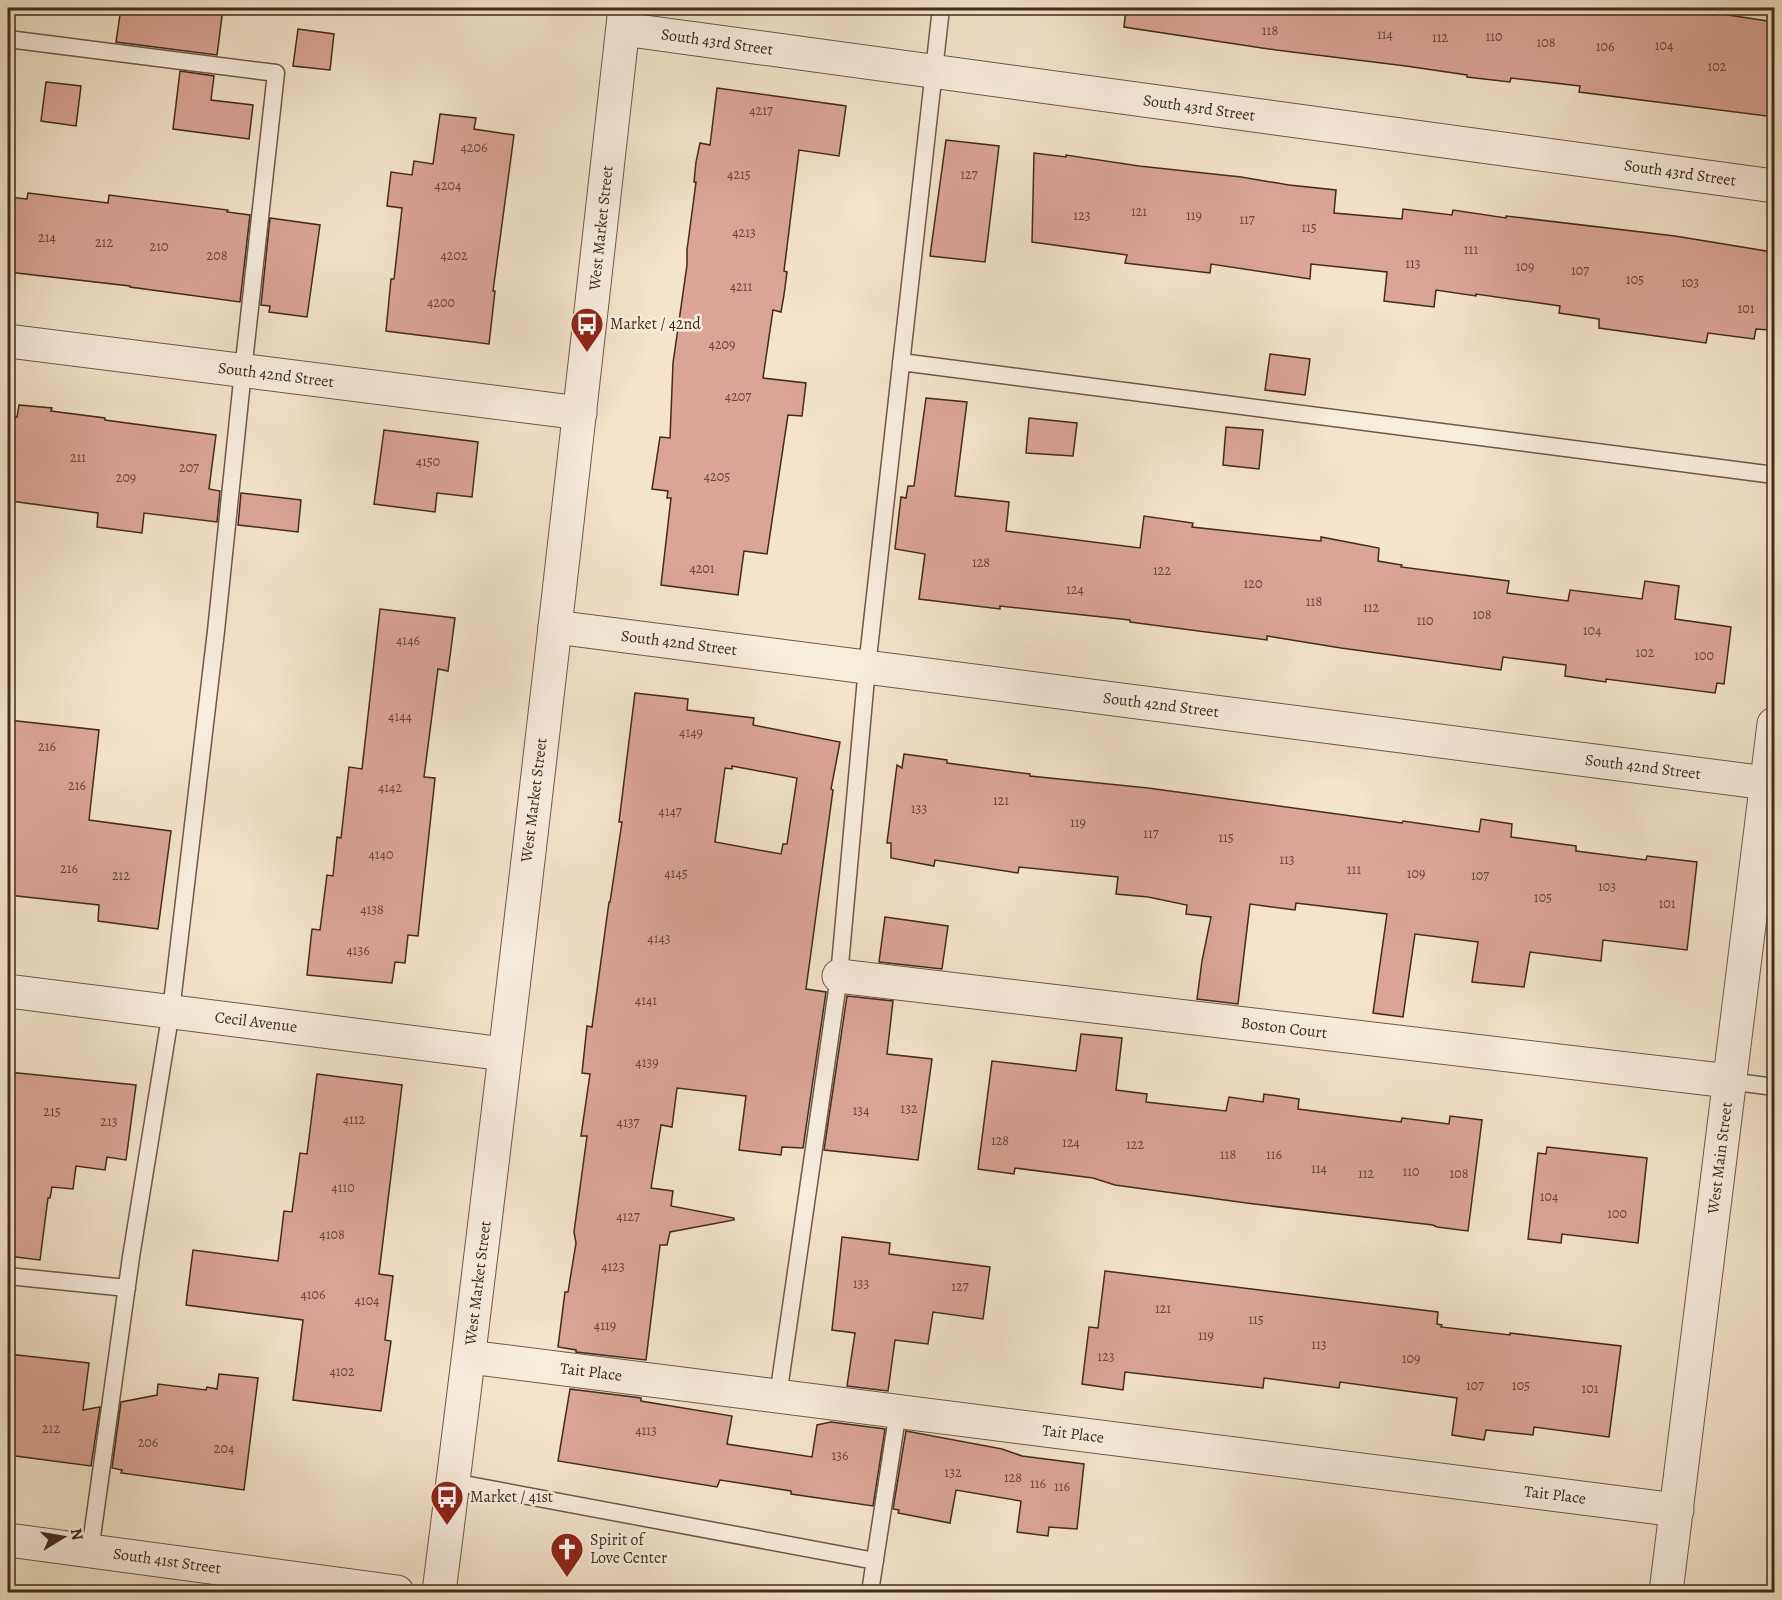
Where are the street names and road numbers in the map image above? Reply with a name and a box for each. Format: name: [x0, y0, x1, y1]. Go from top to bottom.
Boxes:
street label: South 43rd Street: [660, 23, 774, 61]
street label: South 43rd Street: [1142, 89, 1256, 127]
street label: South 43rd Street: [1623, 154, 1737, 192]
street label: West Market Street: [583, 165, 618, 292]
street label: South 42nd Street: [217, 357, 335, 393]
street label: South 42nd Street: [620, 625, 738, 661]
street label: South 42nd Street: [1102, 687, 1220, 723]
street label: West Market Street: [515, 736, 553, 865]
street label: South 42nd Street: [1584, 749, 1702, 785]
street label: Cecil Avenue: [214, 1006, 298, 1038]
street label: Boston Court: [1240, 1012, 1328, 1044]
street label: West Main Street: [1702, 1101, 1738, 1216]
street label: West Market Street: [459, 1219, 497, 1348]
street label: Tait Place: [559, 1357, 623, 1387]
street label: Tait Place: [1041, 1419, 1105, 1449]
street label: Tait Place: [1523, 1480, 1587, 1510]
street label: South 41st Street: [112, 1543, 222, 1579]

